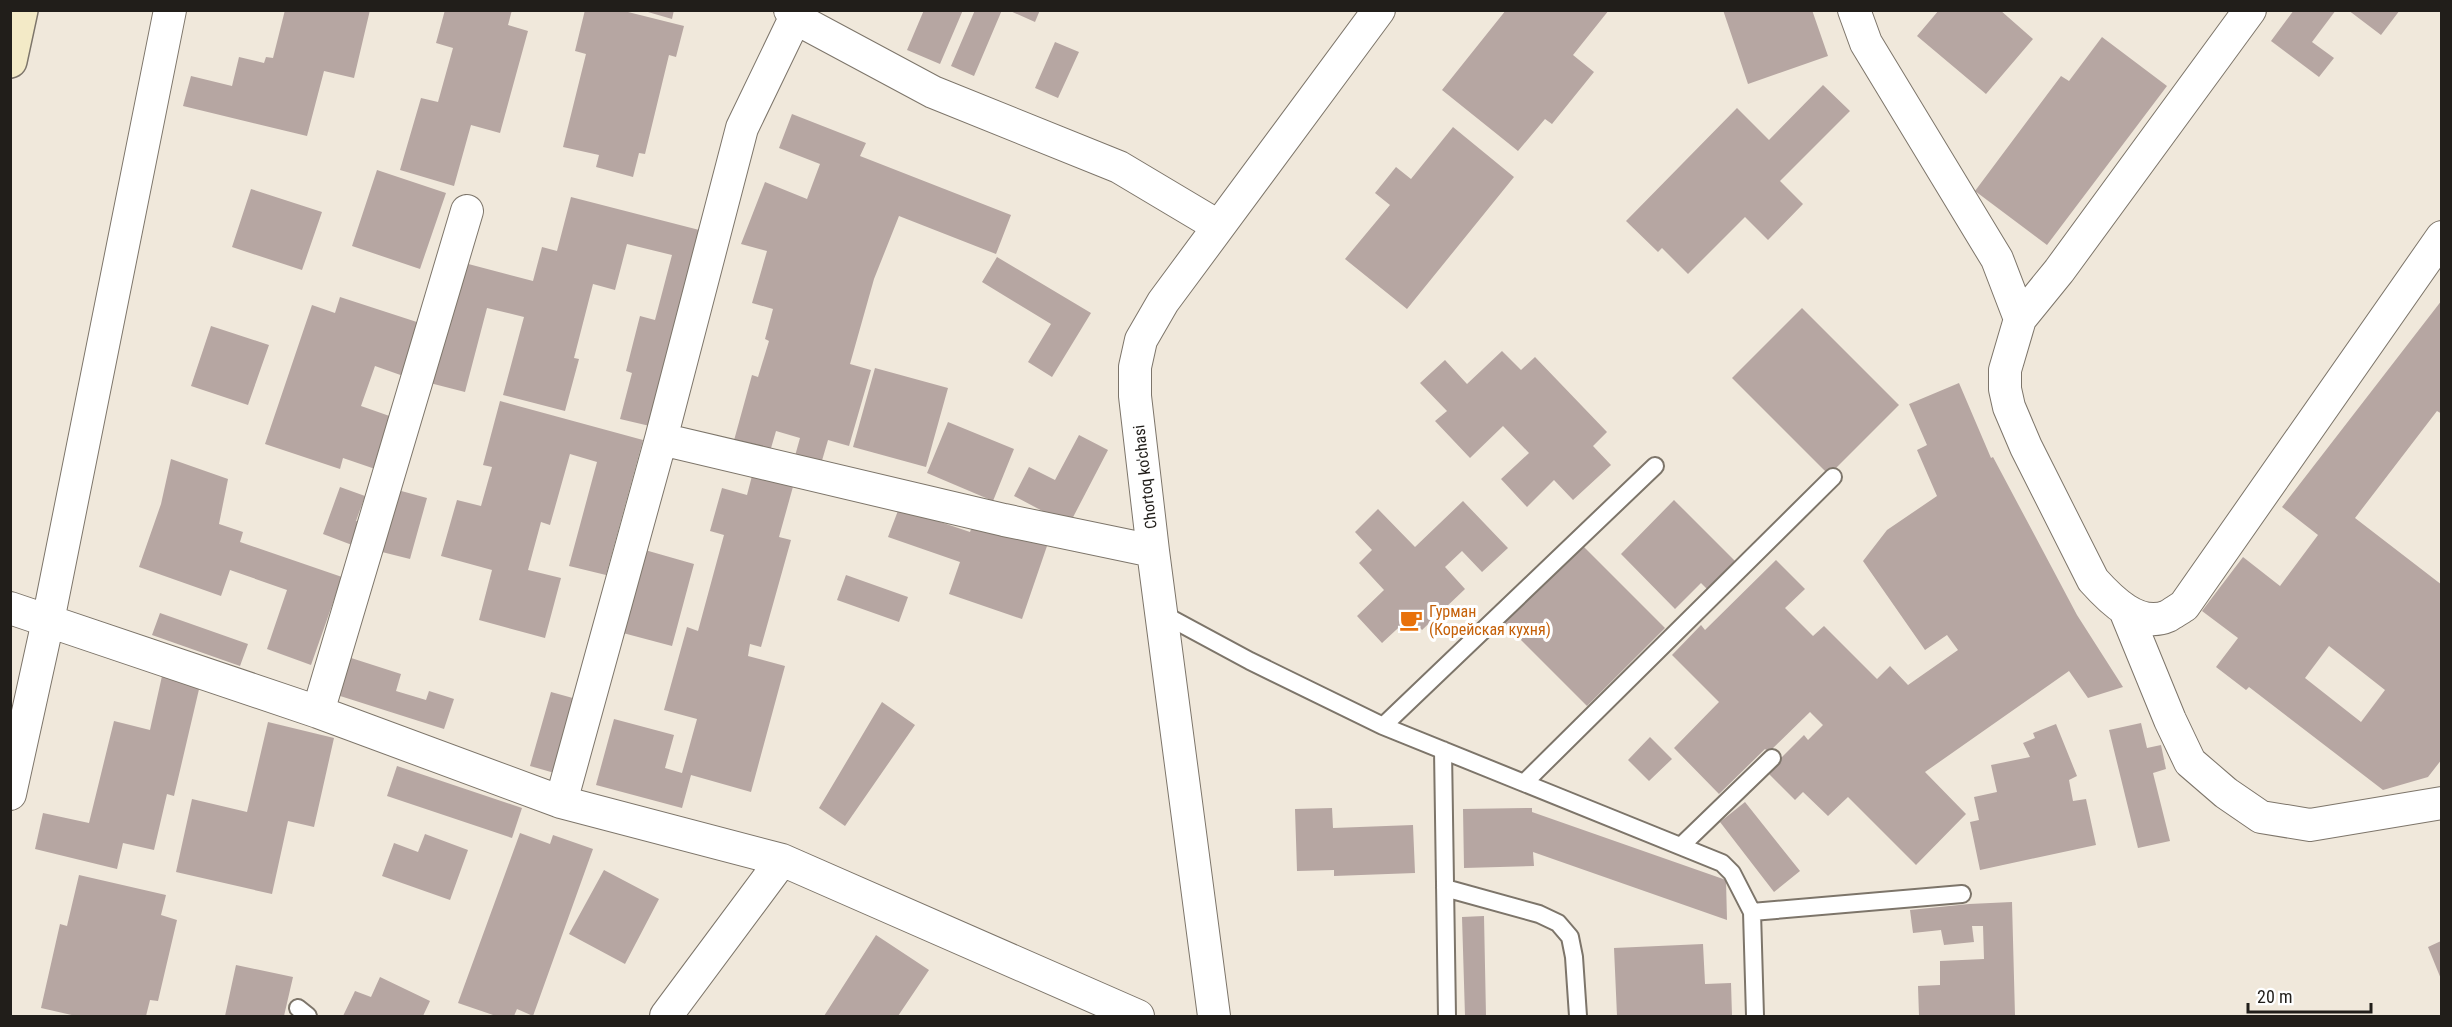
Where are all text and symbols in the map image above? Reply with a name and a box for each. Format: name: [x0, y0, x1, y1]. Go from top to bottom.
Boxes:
street label: Chortoq ko'chasi: [1129, 424, 1161, 530]
place label: Гурман (Корейская кухня): [1429, 602, 1551, 639]
cafe icon: Гурман (Корейская кухня): [1398, 607, 1424, 633]
scale bar: [2248, 976, 2371, 1014]
text: 20 m: [2257, 986, 2292, 1007]

